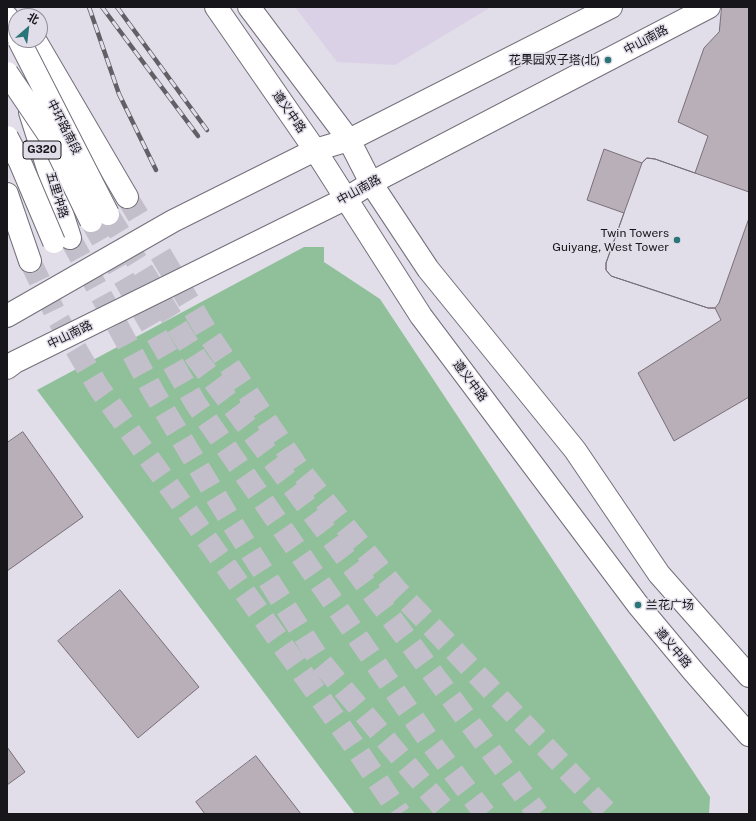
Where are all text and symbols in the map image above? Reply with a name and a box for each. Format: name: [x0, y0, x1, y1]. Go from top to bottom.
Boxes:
north arrow: [8, 8, 48, 48]
text: 北: [25, 10, 41, 26]
street label: 中山南路: [621, 22, 671, 58]
place label: 花果园双子塔(北): [509, 53, 600, 67]
marker: 花果园双子塔(北): [603, 55, 613, 65]
street label: 遵义中路: [269, 88, 309, 136]
street label: 中环路南段: [44, 97, 84, 157]
road number: G320: [23, 141, 61, 159]
street label: 五里冲路: [43, 170, 71, 220]
street label: 中山南路: [335, 172, 383, 208]
place label: Twin Towers Guiyang, West Tower: [552, 226, 669, 254]
marker: Twin Towers Guiyang, West Tower: [672, 235, 682, 245]
street label: 中山南路: [45, 318, 95, 352]
street label: 遵义中路: [450, 357, 490, 405]
place label: 兰花广场: [646, 598, 694, 612]
marker: 兰花广场: [633, 600, 643, 610]
street label: 遵义中路: [652, 625, 694, 671]

